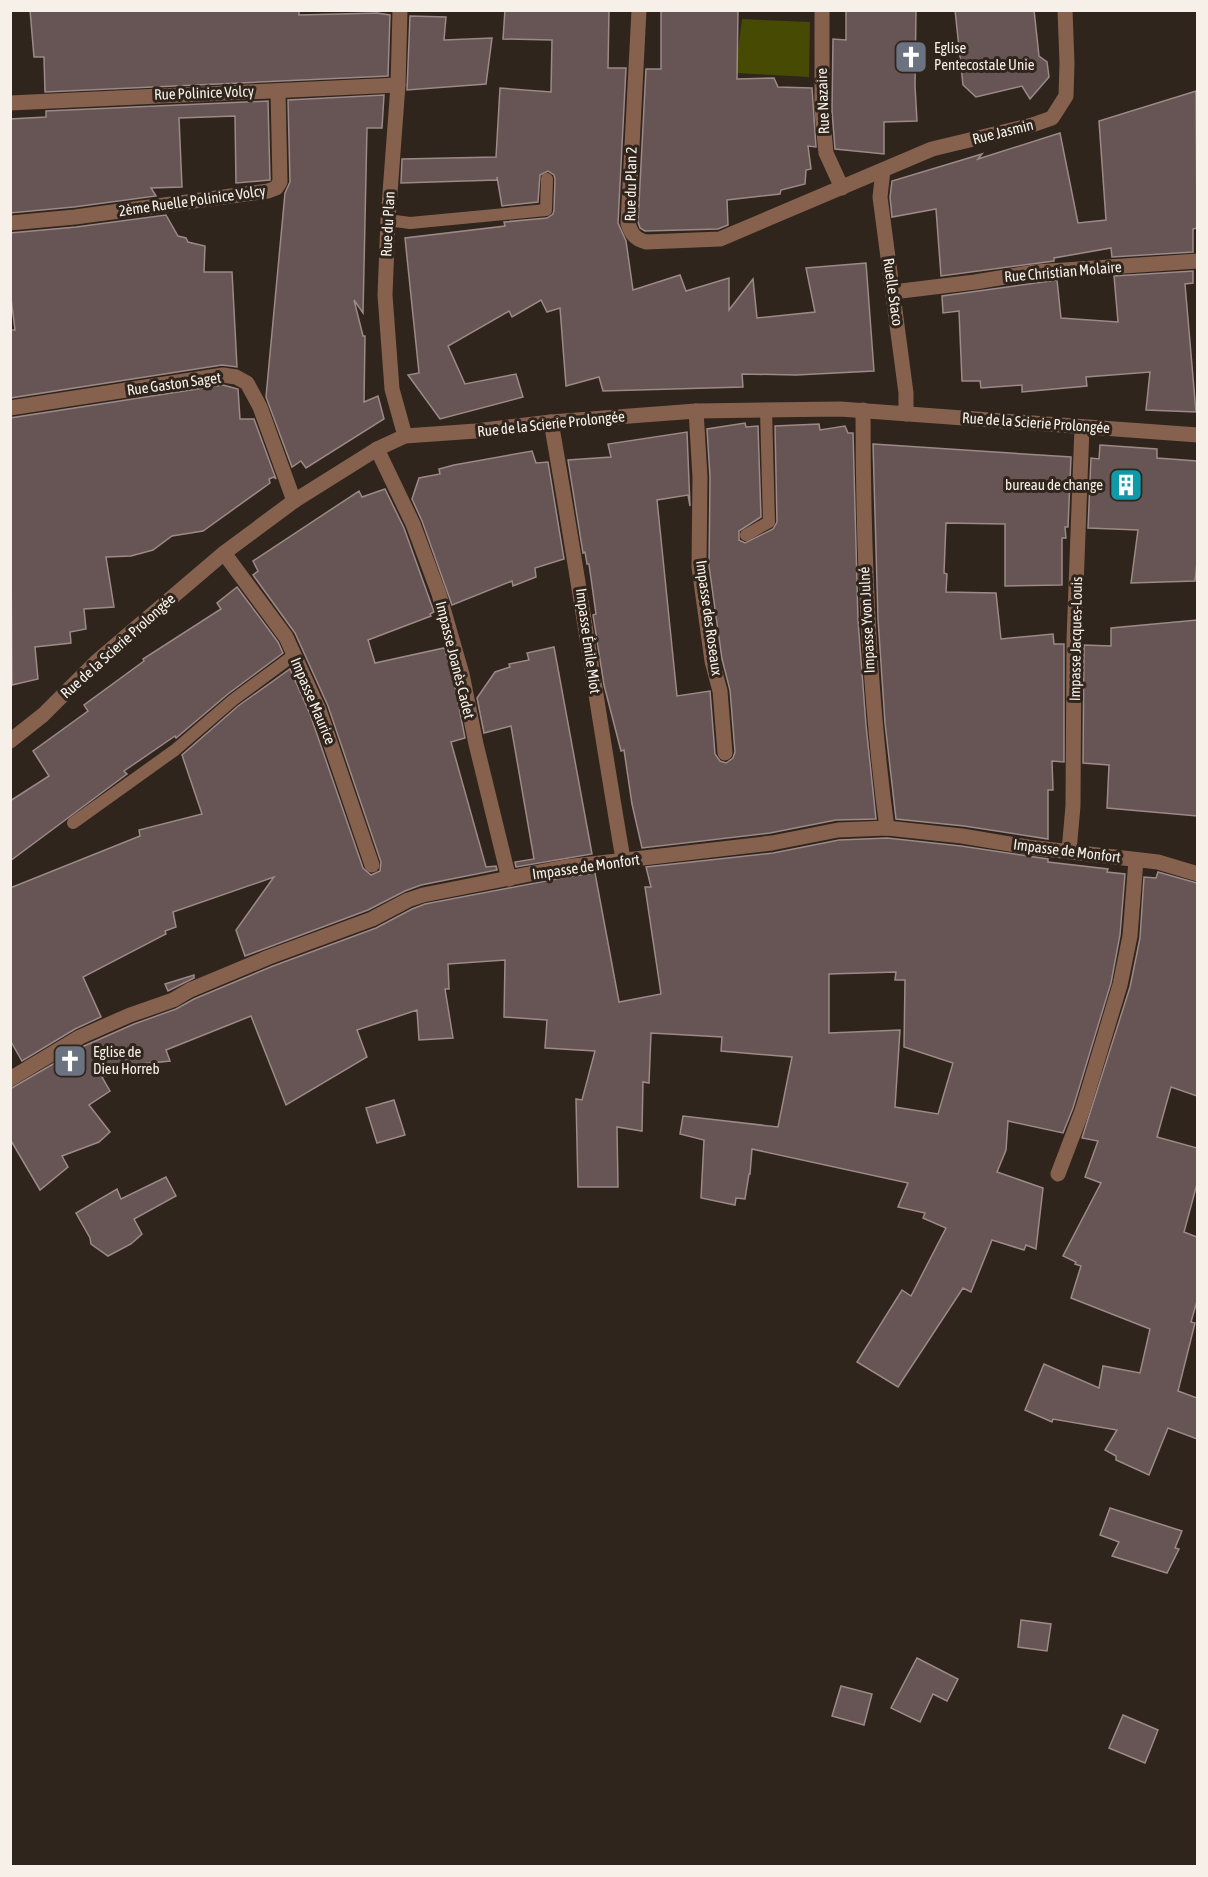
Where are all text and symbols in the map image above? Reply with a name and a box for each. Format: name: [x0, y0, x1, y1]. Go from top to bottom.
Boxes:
church icon: Eglise Pentecostale Unie: [893, 39, 929, 75]
place label: Eglise Pentecostale Unie: [934, 39, 1035, 73]
street label: Rue Nazaire: [813, 67, 832, 135]
street label: Rue Polinice Volcy: [154, 82, 254, 103]
street label: Rue Jasmin: [971, 116, 1035, 147]
street label: Rue du Plan 2: [621, 146, 640, 221]
street label: 2ème Ruelle Polinice Volcy: [117, 182, 266, 219]
street label: Rue du Plan: [377, 191, 398, 257]
street label: Ruelle Staco: [880, 257, 907, 327]
street label: Rue Christian Molaire: [1004, 258, 1122, 285]
street label: Rue Gaston Saget: [126, 368, 222, 399]
street label: Rue de la Scierie Prolongée: [476, 407, 626, 440]
street label: Rue de la Scierie Prolongée: [962, 409, 1111, 436]
building icon: bureau de change: [1108, 467, 1144, 503]
place label: bureau de change: [1005, 476, 1103, 493]
street label: Impasse des Roseaux: [693, 559, 726, 677]
street label: Impasse Yvon Julné: [855, 566, 878, 674]
street label: Impasse Jacques-Louis: [1066, 577, 1085, 701]
street label: Impasse Émile Miot: [573, 587, 604, 695]
street label: Rue de la Scierie Prolongée: [57, 590, 179, 702]
street label: Impasse Joanès Cadet: [433, 599, 478, 720]
street label: Impasse Maurice: [288, 655, 339, 747]
street label: Impasse de Monfort: [1012, 835, 1122, 866]
street label: Impasse de Monfort: [531, 851, 641, 882]
church icon: Eglise de Dieu Horreb: [52, 1043, 88, 1079]
place label: Eglise de Dieu Horreb: [93, 1043, 160, 1077]

